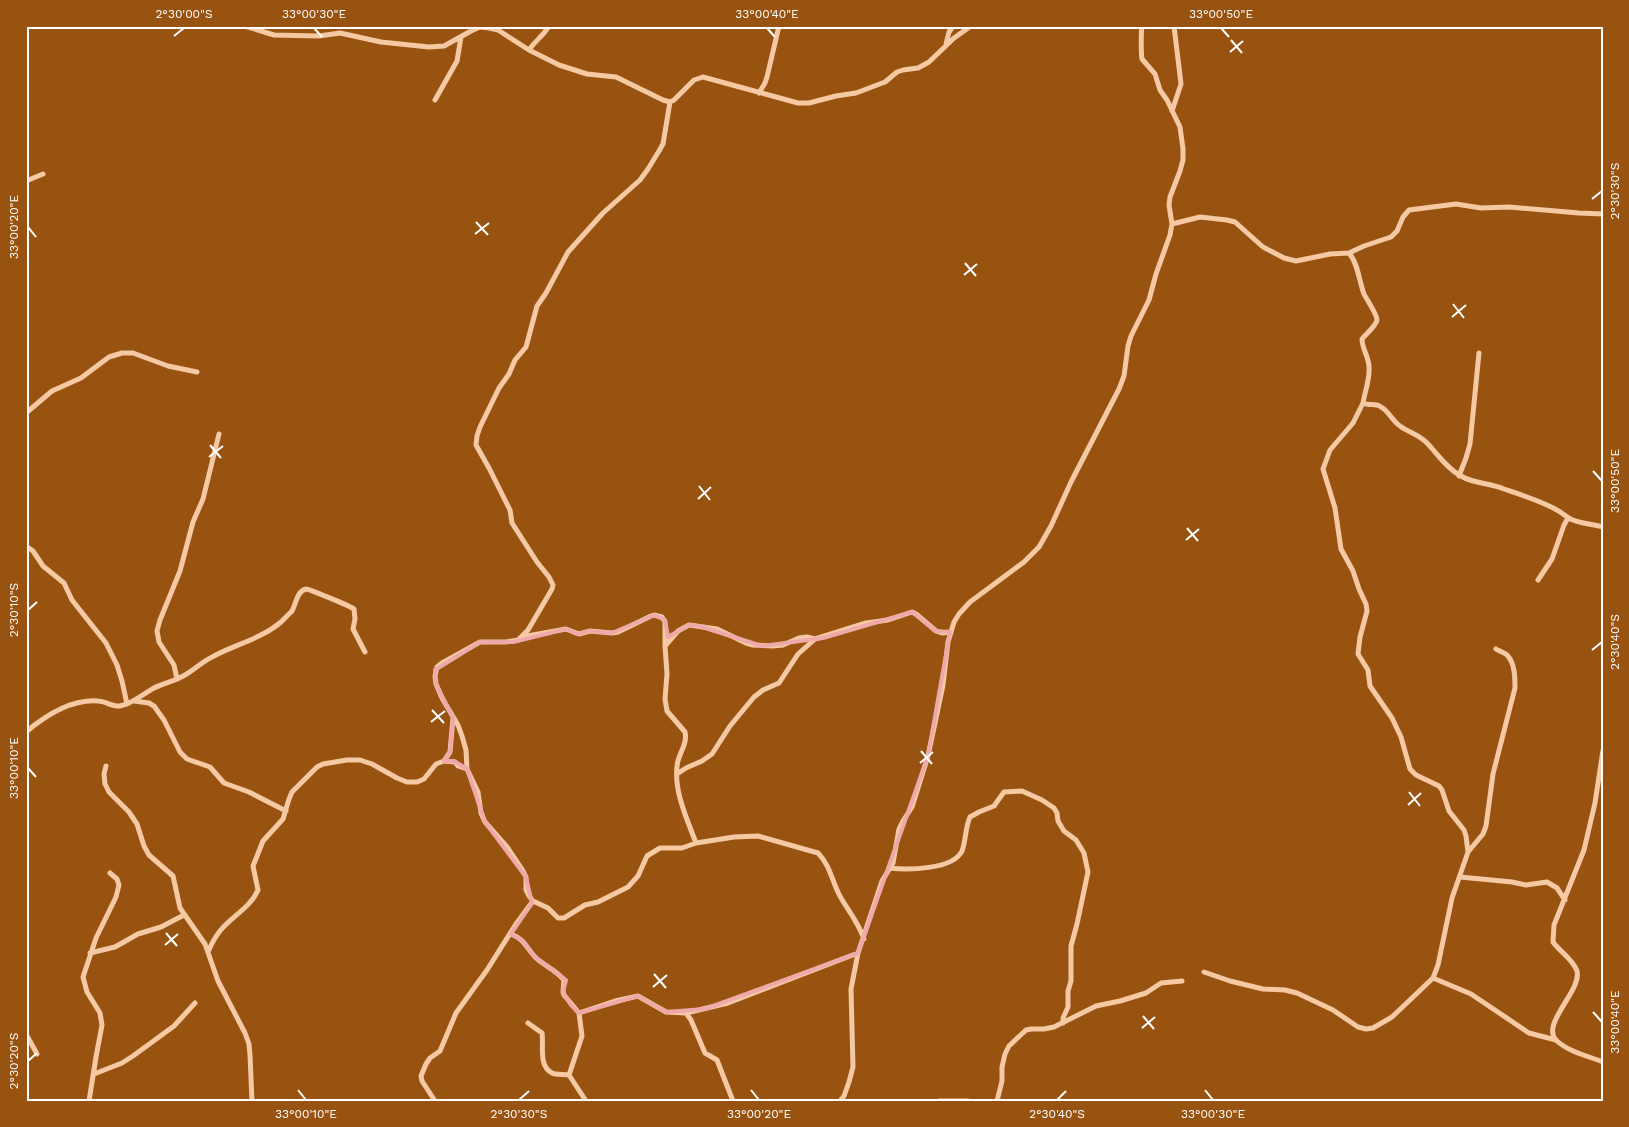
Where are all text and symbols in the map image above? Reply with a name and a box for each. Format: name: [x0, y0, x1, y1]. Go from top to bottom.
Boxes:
text: 2°30'00"S: [155, 7, 213, 21]
text: 33°00'30"E: [282, 7, 346, 21]
text: 33°00'40"E: [735, 7, 799, 21]
text: 33°00'50"E: [1189, 7, 1253, 21]
text: 2°30'30"S: [1608, 163, 1622, 219]
text: 33°00'20"E: [7, 195, 21, 259]
text: 33°00'50"E: [1608, 449, 1622, 513]
text: 2°30'10"S: [7, 583, 21, 637]
text: 2°30'40"S: [1608, 614, 1622, 670]
text: 33°00'10"E: [7, 737, 21, 799]
text: 33°00'40"E: [1608, 990, 1622, 1054]
text: 2°30'20"S: [7, 1033, 21, 1089]
text: 33°00'10"E: [275, 1107, 337, 1121]
text: 2°30'30"S: [491, 1107, 547, 1121]
text: 33°00'20"E: [727, 1107, 791, 1121]
text: 2°30'40"S: [1029, 1107, 1085, 1121]
text: 33°00'30"E: [1181, 1107, 1245, 1121]

